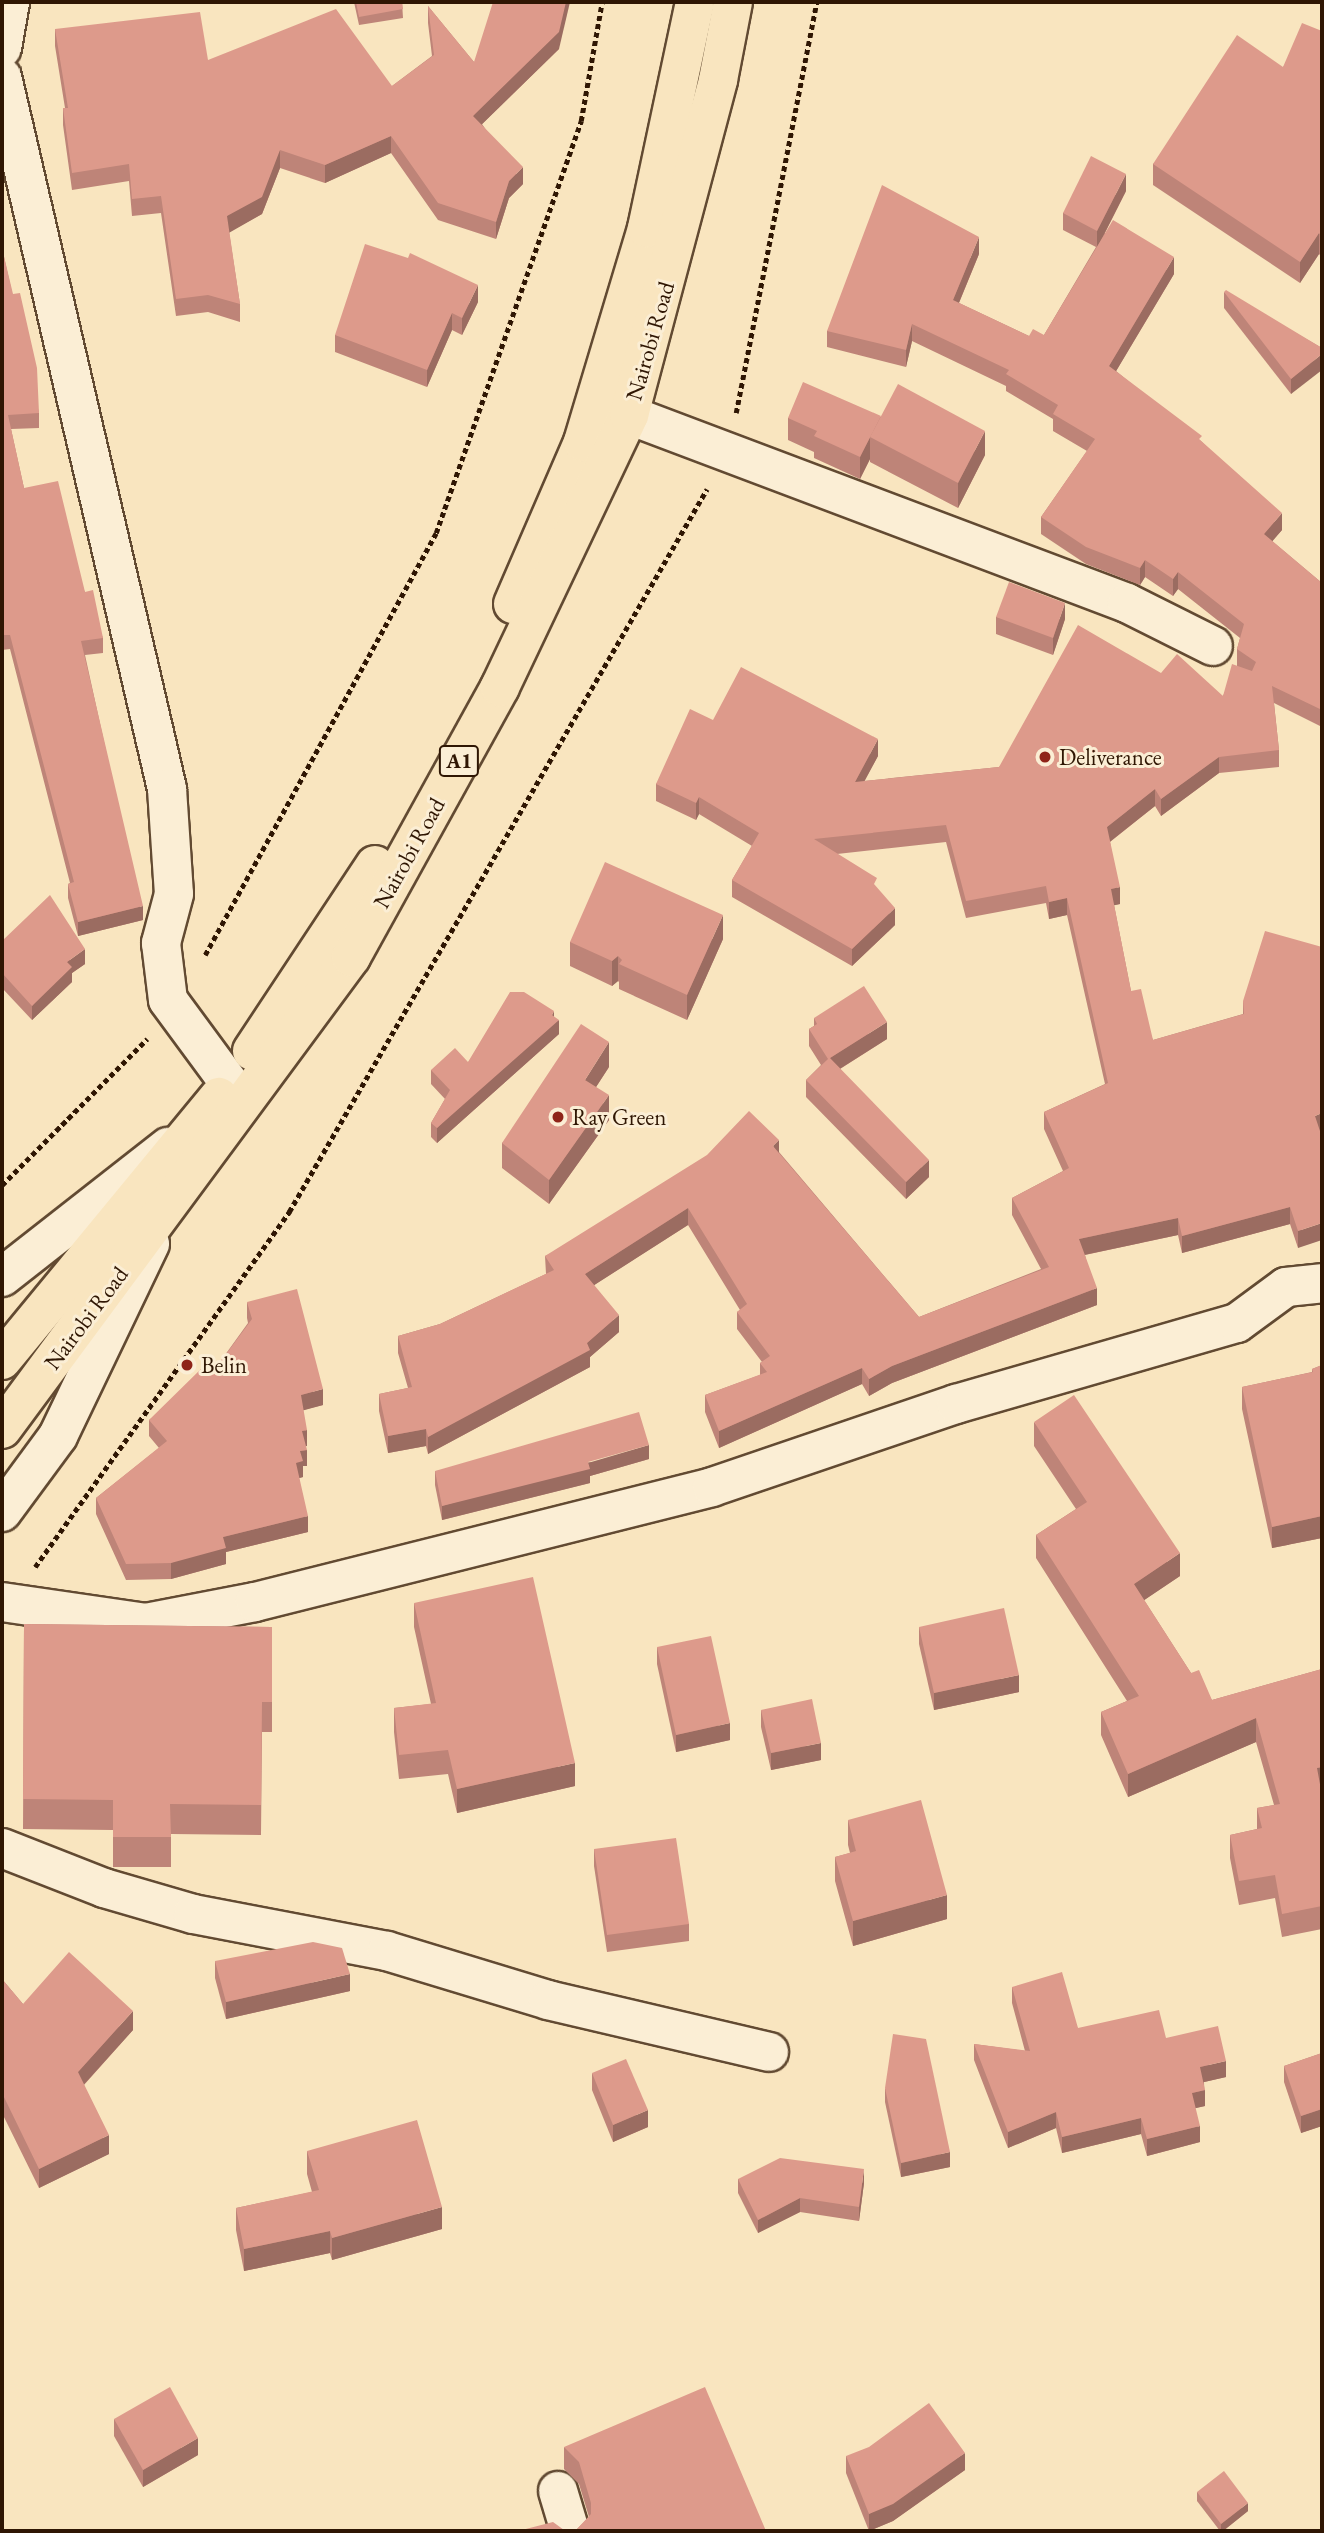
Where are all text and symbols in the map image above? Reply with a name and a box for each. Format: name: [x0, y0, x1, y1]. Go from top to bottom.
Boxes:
street label: Nairobi Road: [620, 278, 680, 404]
place label: Deliverance: [1059, 743, 1162, 771]
road number: A1: [438, 744, 480, 778]
marker: Deliverance: [1037, 749, 1053, 765]
street label: Nairobi Road: [367, 793, 451, 913]
place label: Ray Green: [572, 1103, 666, 1131]
marker: Ray Green: [550, 1109, 566, 1125]
street label: Nairobi Road: [38, 1261, 134, 1375]
place label: Belin: [201, 1351, 247, 1379]
marker: Belin: [179, 1357, 195, 1373]

